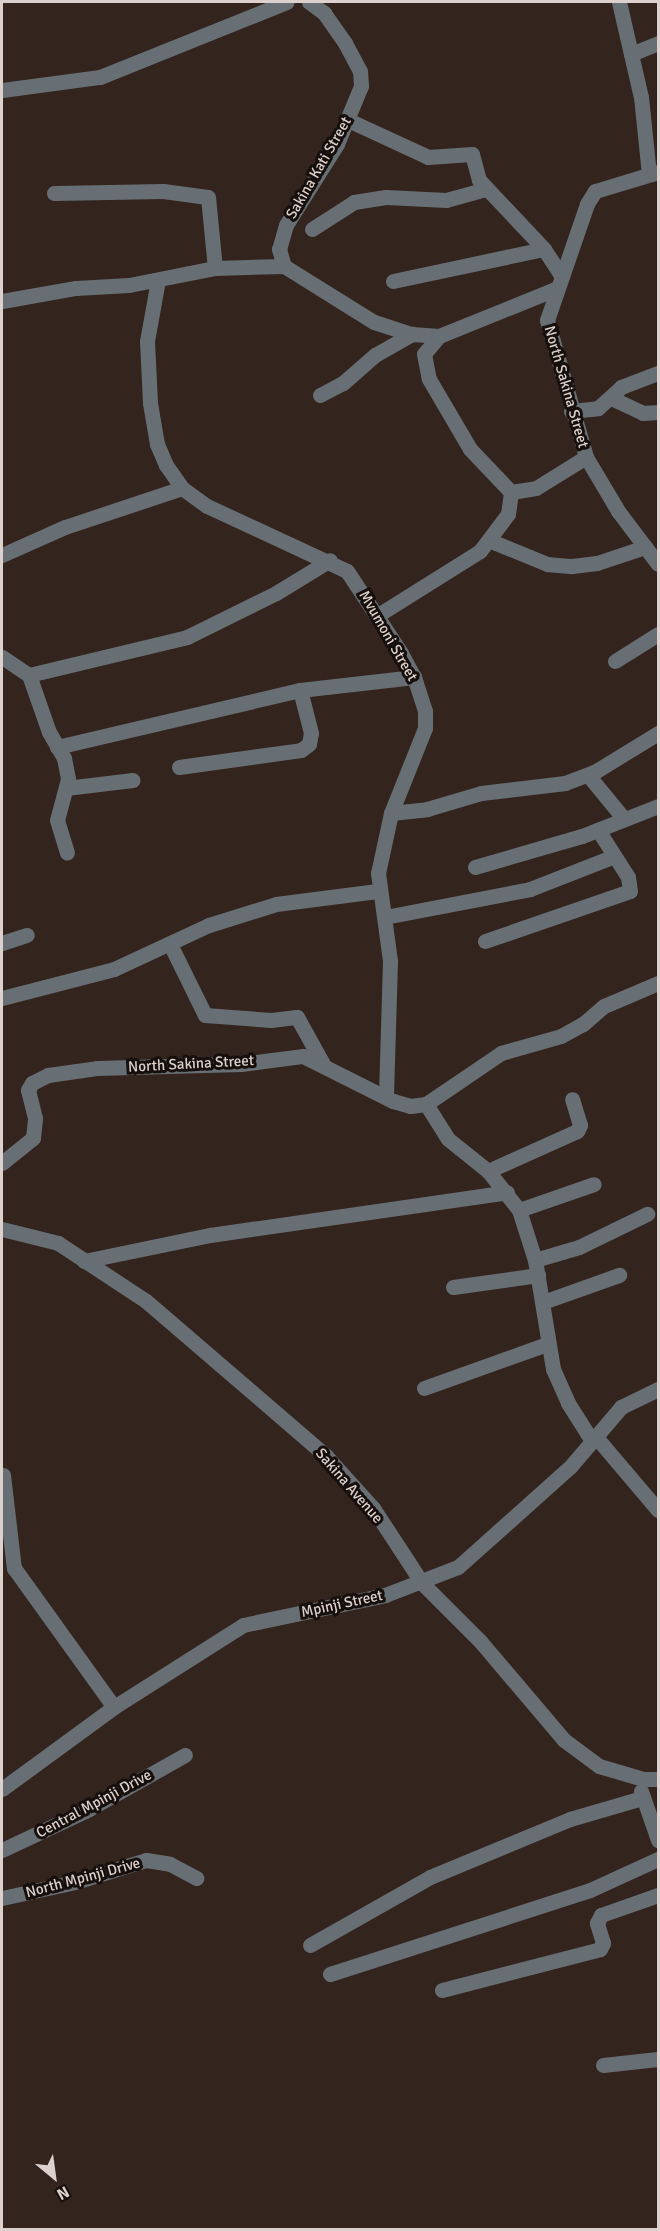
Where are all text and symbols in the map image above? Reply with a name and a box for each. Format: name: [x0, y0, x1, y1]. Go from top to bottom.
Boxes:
street label: Sakina Kati Street: [283, 114, 355, 222]
street label: North Sakina Street: [540, 324, 592, 450]
street label: Mvumoni Street: [355, 588, 421, 684]
street label: North Sakina Street: [128, 1052, 254, 1076]
street label: Sakina Avenue: [312, 1445, 386, 1527]
street label: Mpinji Street: [300, 1587, 384, 1621]
street label: Central Mpinji Drive: [33, 1766, 155, 1842]
street label: North Mpinji Drive: [24, 1854, 142, 1902]
north arrow: [24, 2147, 84, 2207]
text: N: [53, 2181, 72, 2204]

